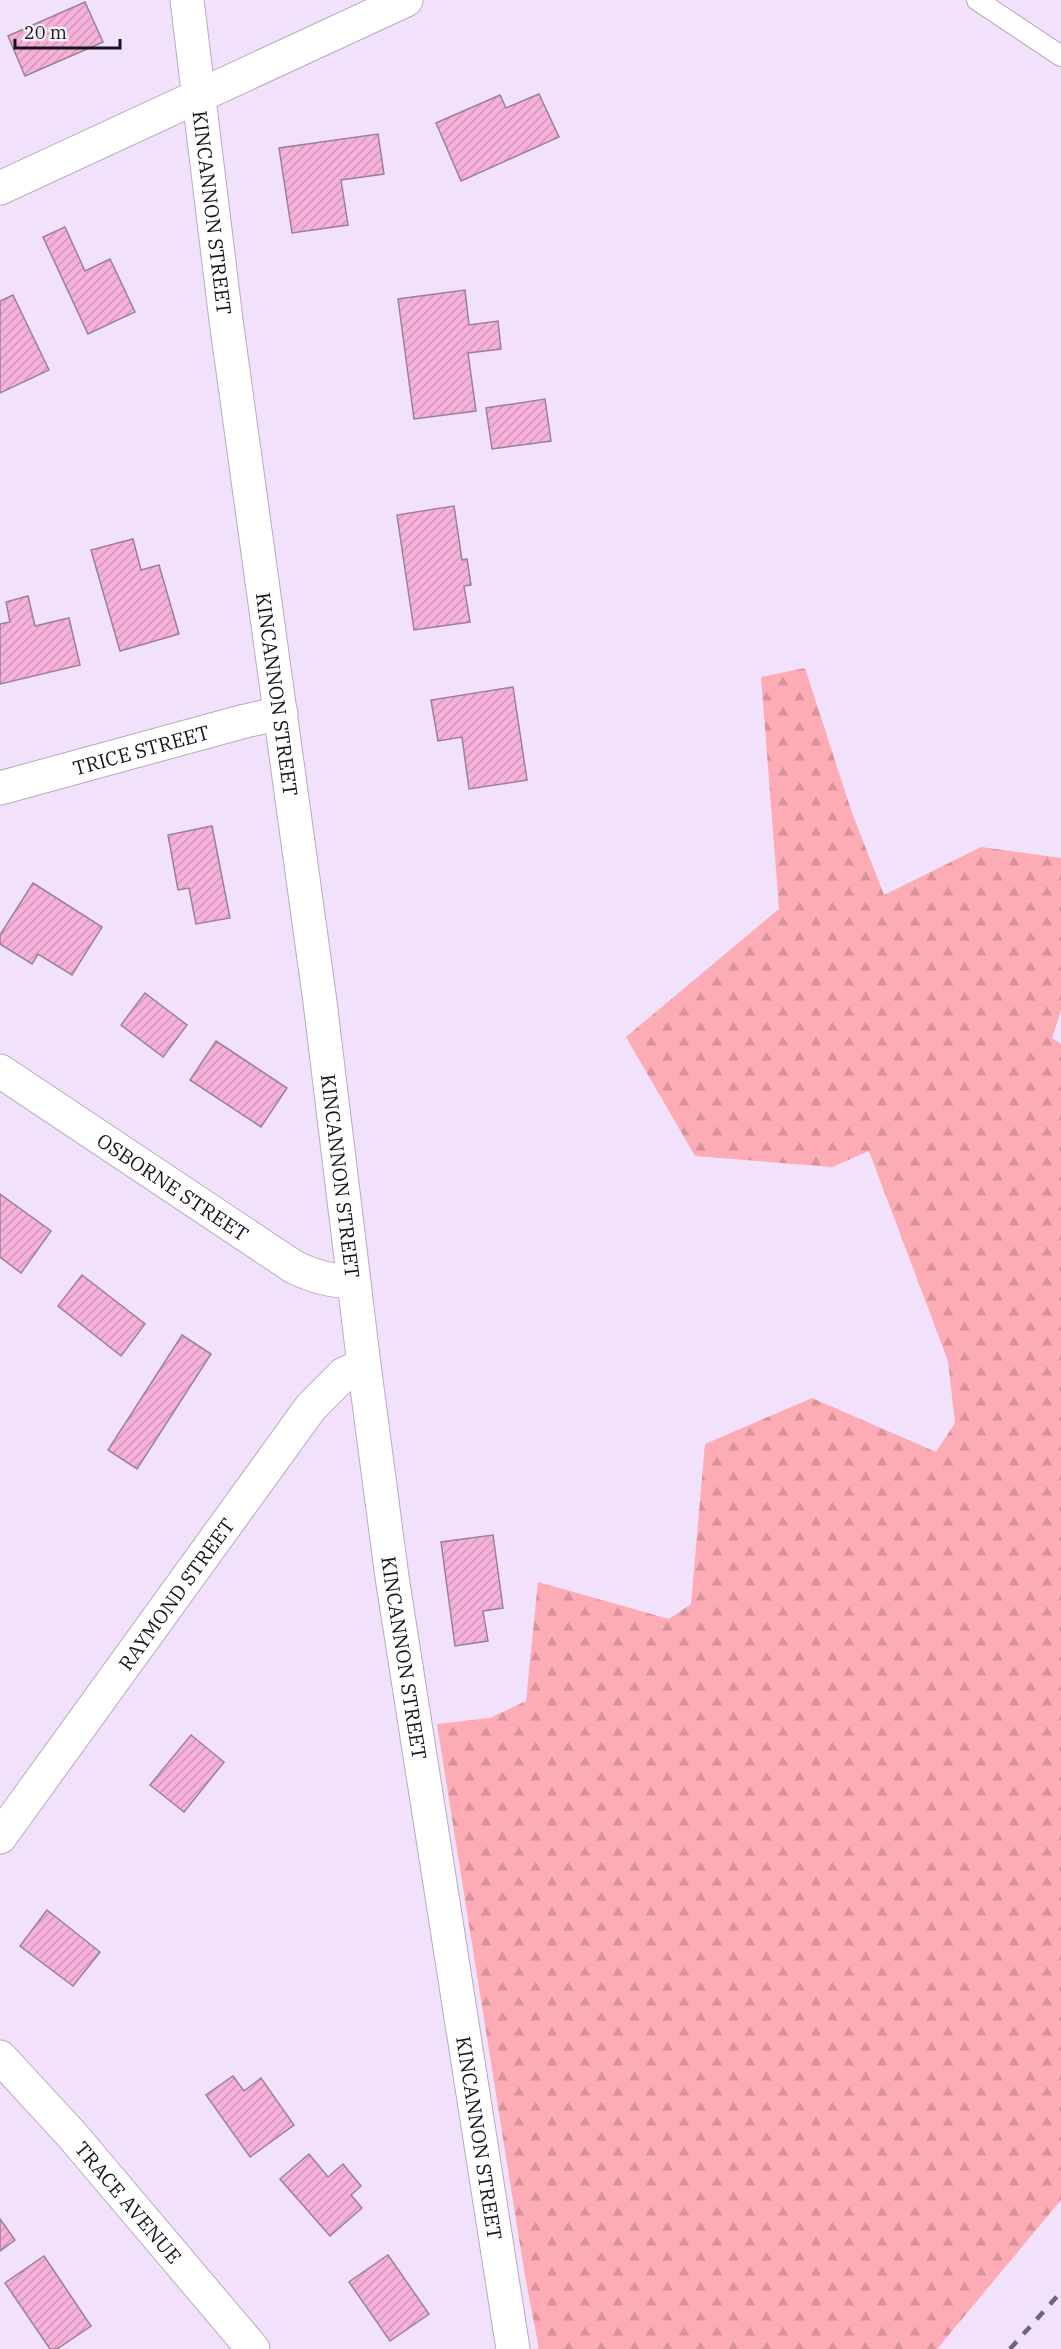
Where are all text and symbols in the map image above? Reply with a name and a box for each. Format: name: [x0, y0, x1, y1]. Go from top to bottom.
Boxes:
scale bar: [15, 12, 120, 50]
text: 20 m: [24, 21, 67, 44]
street label: KINCANNON STREET: [187, 109, 239, 316]
street label: KINCANNON STREET: [250, 591, 305, 798]
street label: TRICE STREET: [69, 718, 212, 781]
street label: KINCANNON STREET: [315, 1072, 367, 1279]
street label: OSBORNE STREET: [92, 1126, 254, 1247]
street label: RAYMOND STREET: [112, 1512, 240, 1675]
street label: KINCANNON STREET: [376, 1554, 434, 1761]
street label: KINCANNON STREET: [451, 2034, 509, 2241]
street label: TRACE AVENUE: [69, 2135, 188, 2269]

